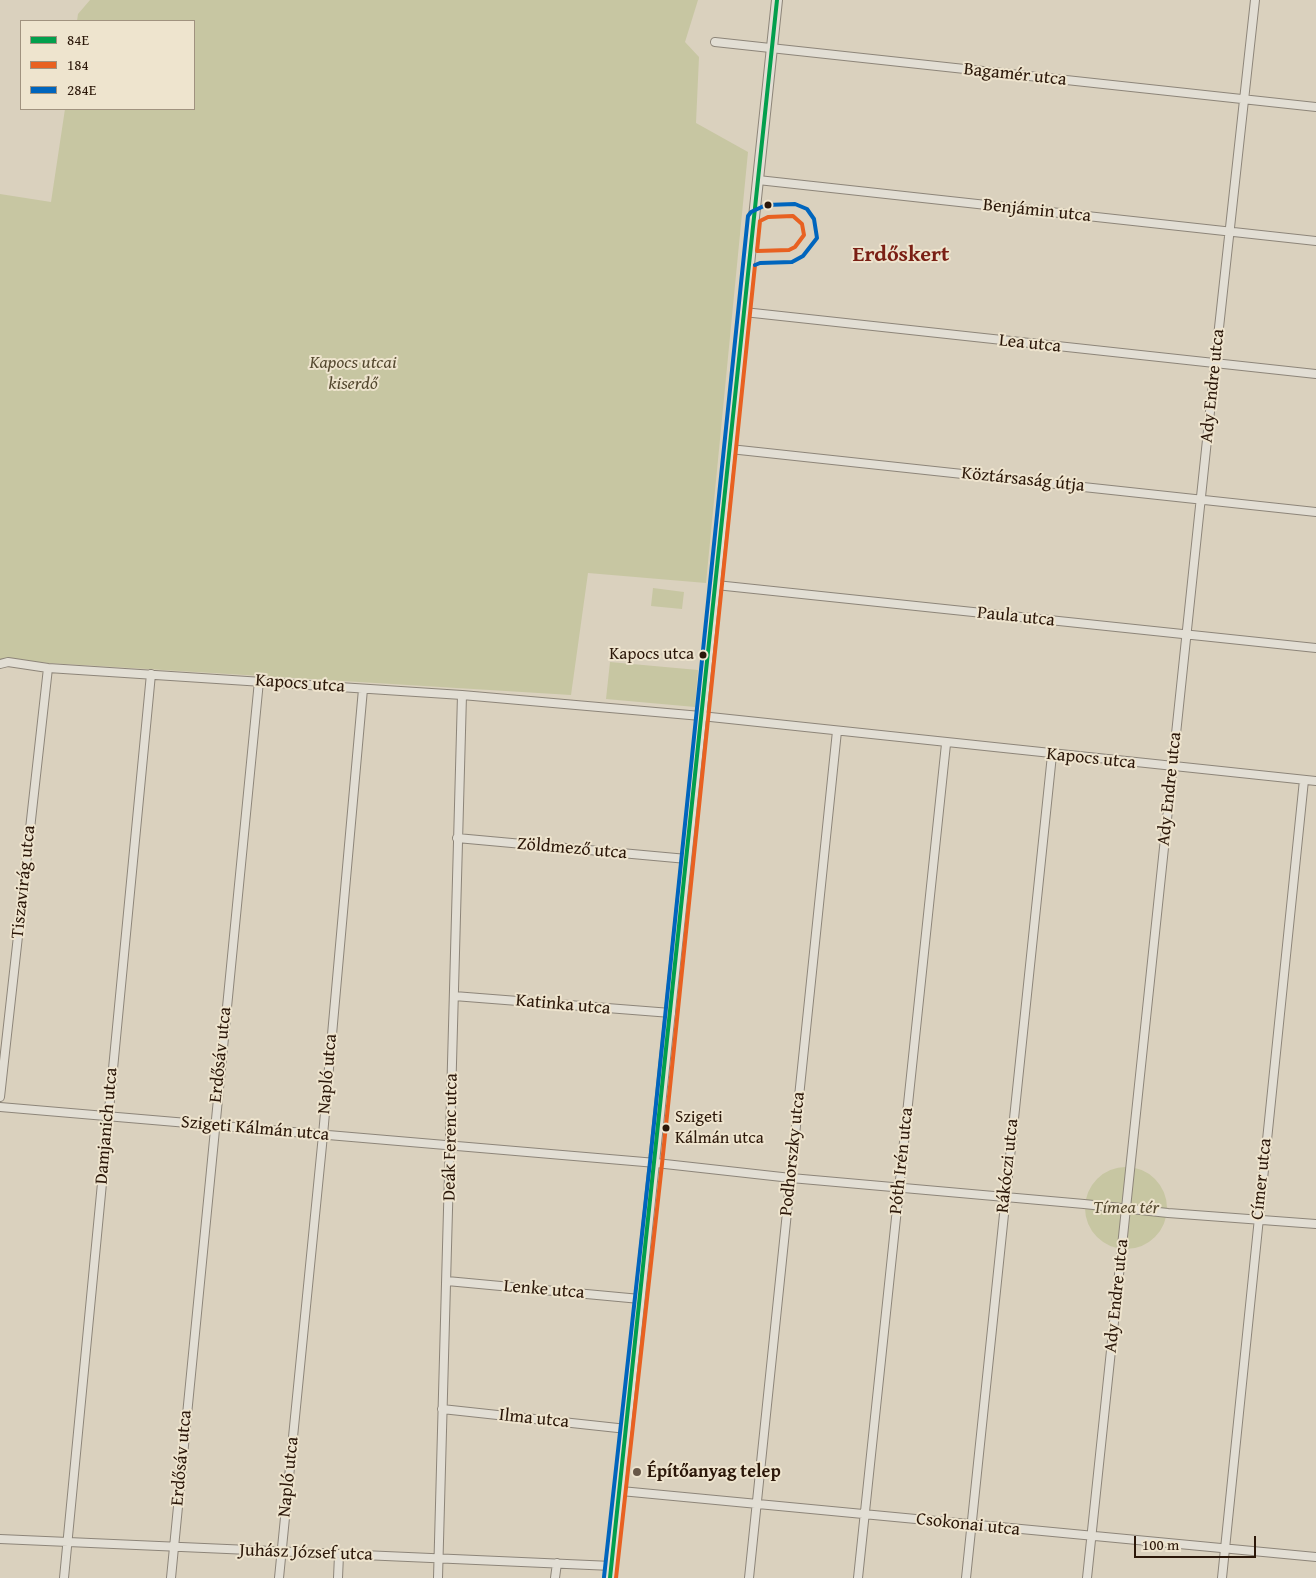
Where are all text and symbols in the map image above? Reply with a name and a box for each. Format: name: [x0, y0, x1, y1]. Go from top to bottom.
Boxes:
legend: [20, 20, 195, 110]
text: 84E: [67, 29, 89, 50]
text: 184: [67, 54, 89, 75]
street label: Bagamér utca: [963, 59, 1067, 91]
text: 284E: [67, 79, 96, 100]
street label: Benjámin utca: [982, 195, 1092, 227]
unlabelled marker: [763, 200, 773, 210]
district label: Erdőskert: [853, 242, 949, 268]
street label: Ady Endre utca: [1196, 328, 1230, 444]
street label: Lea utca: [998, 330, 1062, 358]
park label: Kapocs utcai kiserdő: [310, 352, 396, 394]
street label: Köztársaság útja: [960, 463, 1086, 497]
street label: Paula utca: [976, 602, 1056, 632]
place label: Kapocs utca: [609, 645, 694, 665]
marker: Kapocs utca: [698, 650, 708, 660]
street label: Kapocs utca: [254, 670, 346, 698]
street label: Ady Endre utca: [1153, 731, 1187, 847]
street label: Kapocs utca: [1045, 744, 1137, 774]
street label: Tiszavirág utca: [7, 824, 41, 940]
street label: Zöldmező utca: [516, 833, 628, 865]
street label: Katinka utca: [515, 990, 611, 1020]
street label: Erdősáv utca: [205, 1006, 237, 1104]
street label: Napló utca: [314, 1033, 342, 1115]
street label: Damjanich utca: [91, 1067, 123, 1185]
street label: Deák Ferenc utca: [439, 1073, 463, 1201]
street label: Podhorszky utca: [776, 1091, 810, 1217]
street label: Póth Irén utca: [886, 1106, 918, 1216]
place label: Szigeti Kálmán utca: [675, 1108, 764, 1148]
street label: Szigeti Kálmán utca: [180, 1112, 330, 1146]
street label: Rákóczi utca: [992, 1118, 1024, 1214]
marker: Szigeti Kálmán utca: [661, 1123, 671, 1133]
street label: Címer utca: [1247, 1137, 1277, 1221]
park label: Tímea tér: [1093, 1197, 1159, 1219]
street label: Ady Endre utca: [1100, 1238, 1134, 1354]
street label: Lenke utca: [503, 1276, 585, 1304]
street label: Ilma utca: [498, 1405, 570, 1433]
street label: Erdősáv utca: [167, 1409, 197, 1507]
street label: Napló utca: [274, 1436, 304, 1518]
place label: Építőanyag telep: [647, 1461, 781, 1483]
marker: Építőanyag telep: [631, 1466, 643, 1478]
street label: Csokonai utca: [915, 1509, 1021, 1541]
scale bar: [1136, 1526, 1258, 1558]
text: 100 m: [1142, 1534, 1179, 1555]
street label: Juhász József utca: [239, 1540, 373, 1566]

